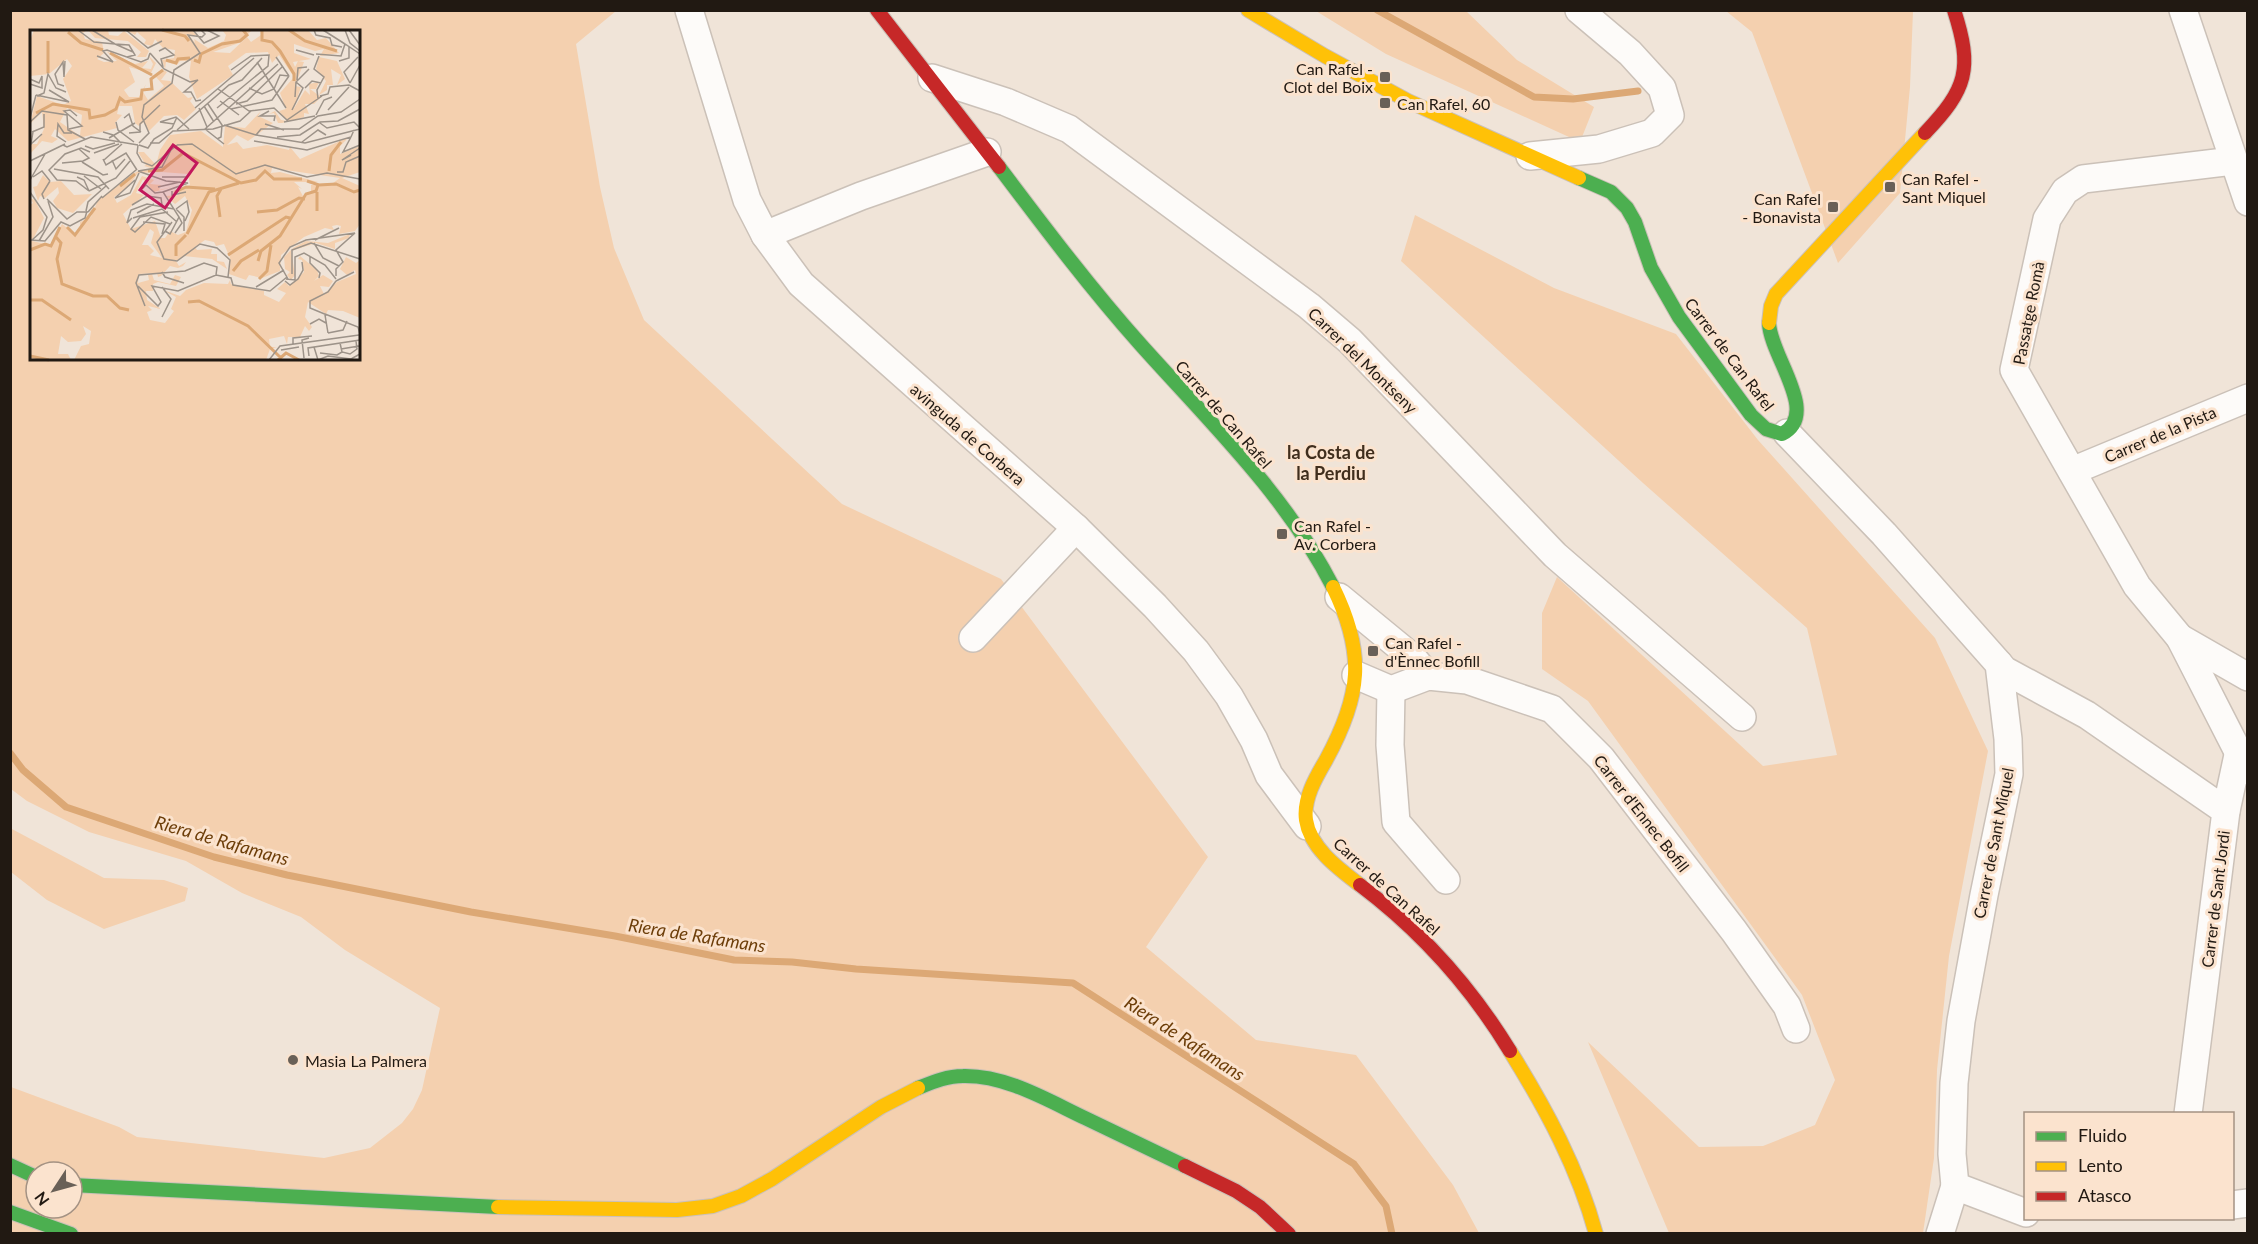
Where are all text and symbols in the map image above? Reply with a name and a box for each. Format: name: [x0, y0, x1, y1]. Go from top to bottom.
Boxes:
inset map: [30, 30, 360, 360]
place label: Can Rafel - Clot del Boix: [1283, 59, 1373, 96]
marker: Can Rafel - Clot del Boix: [1378, 70, 1392, 84]
place label: Can Rafel, 60: [1397, 94, 1490, 113]
marker: Can Rafel, 60: [1378, 96, 1392, 110]
place label: Can Rafel - Sant Miquel: [1902, 169, 1986, 206]
marker: Can Rafel - Sant Miquel: [1883, 180, 1897, 194]
place label: Can Rafel - Bonavista: [1742, 189, 1821, 226]
marker: Can Rafel - Bonavista: [1826, 200, 1840, 214]
street label: Passatge Romà: [2009, 260, 2047, 366]
street label: Carrer de Can Rafel: [1681, 294, 1779, 414]
street label: Carrer del Montseny: [1305, 303, 1422, 417]
street label: Carrer de Can Rafel: [1172, 356, 1276, 472]
street label: avinguda de Corbera: [907, 379, 1029, 489]
street label: Carrer de la Pista: [2101, 402, 2219, 466]
district label: la Costa de la Perdiu: [1287, 441, 1375, 484]
place label: Can Rafel - Av. Corbera: [1294, 516, 1376, 553]
marker: Can Rafel - Av. Corbera: [1275, 527, 1289, 541]
place label: Can Rafel - d'Ènnec Bofill: [1385, 633, 1480, 670]
marker: Can Rafel - d'Ènnec Bofill: [1366, 644, 1380, 658]
street label: Carrer d'Ennec Bofill: [1590, 751, 1694, 875]
street label: Carrer de Sant Miquel: [1969, 766, 2017, 920]
water label: Riera de Rafamans: [152, 810, 292, 870]
street label: Carrer de Sant Jordi: [2197, 829, 2233, 969]
street label: Carrer de Can Rafel: [1330, 833, 1444, 939]
water label: Riera de Rafamans: [627, 913, 767, 957]
water label: Riera de Rafamans: [1121, 991, 1249, 1085]
place label: Masia La Palmera: [305, 1051, 427, 1070]
marker: Masia La Palmera: [286, 1053, 300, 1067]
legend: [2024, 1112, 2234, 1220]
text: Fluido: [2078, 1124, 2127, 1146]
text: Lento: [2078, 1154, 2123, 1176]
north arrow: [24, 1160, 84, 1220]
text: Atasco: [2078, 1184, 2131, 1206]
text: N: [30, 1189, 53, 1210]

